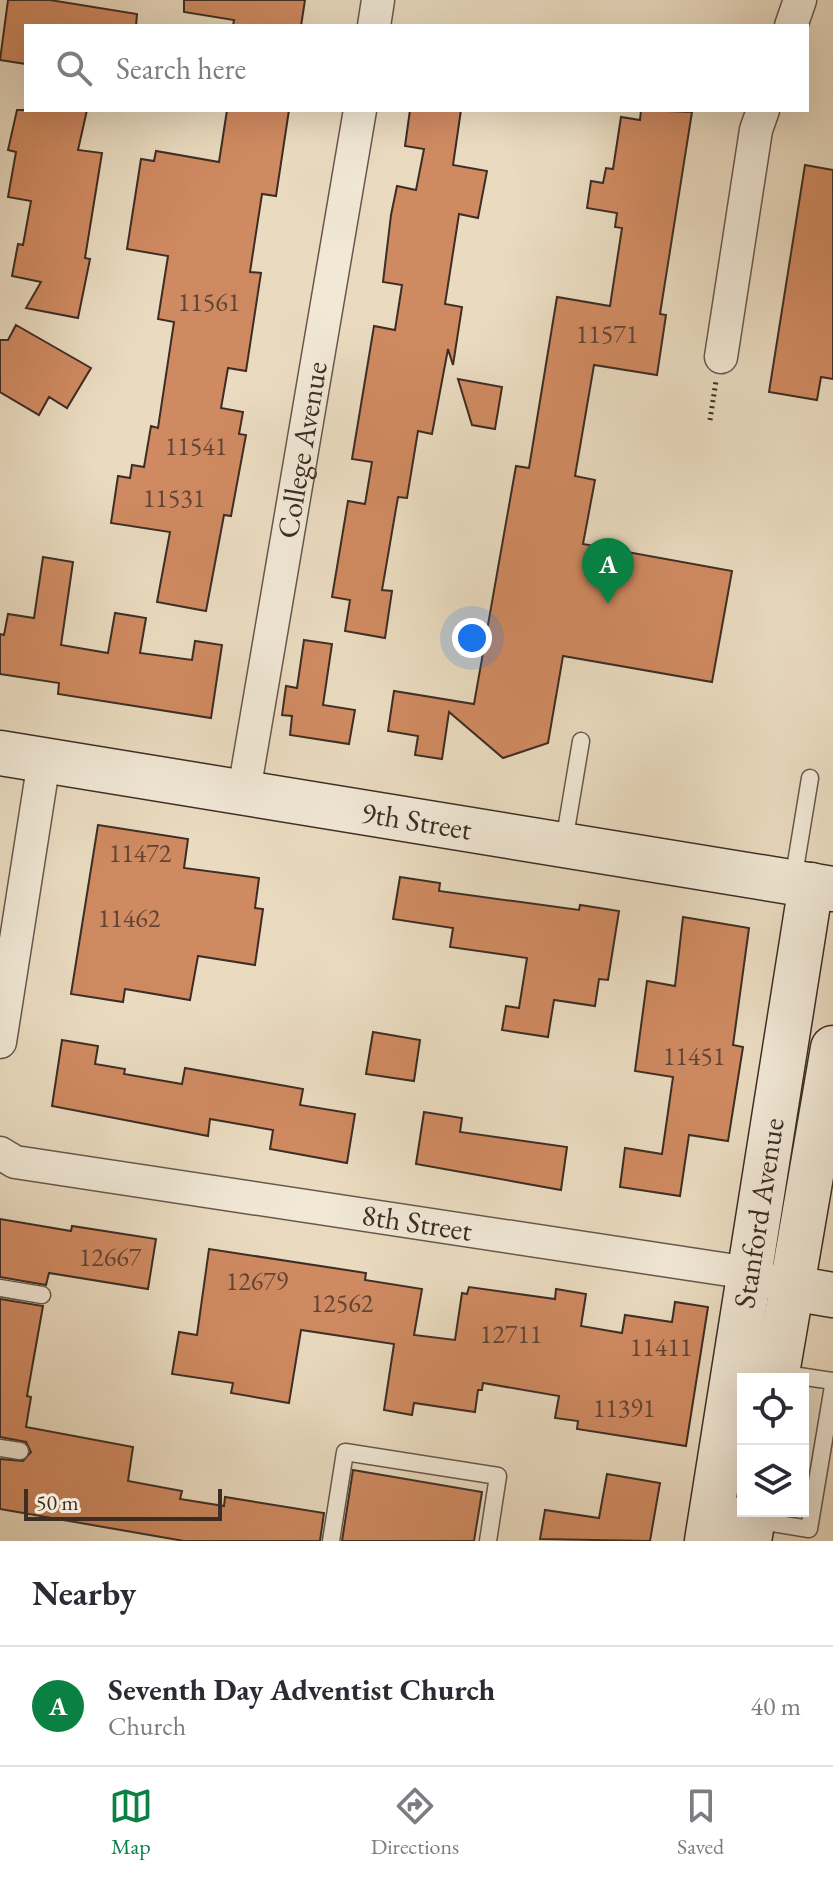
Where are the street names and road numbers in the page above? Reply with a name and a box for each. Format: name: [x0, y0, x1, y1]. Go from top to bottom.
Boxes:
street label: College Avenue: [267, 358, 336, 541]
street label: 9th Street: [359, 792, 475, 849]
street label: Stanford Avenue: [724, 1115, 793, 1311]
street label: 8th Street: [359, 1195, 475, 1250]

